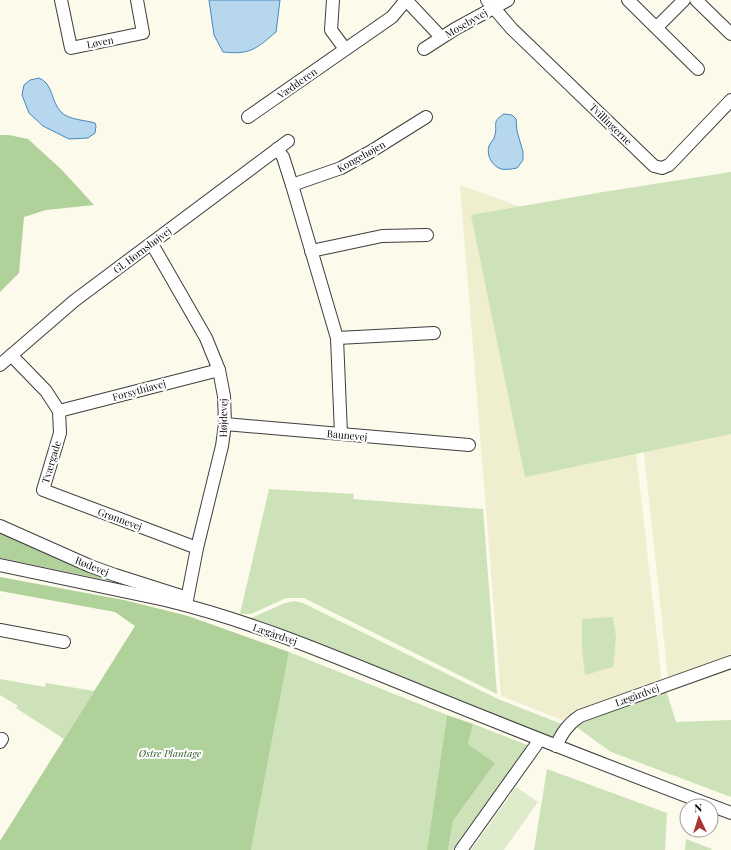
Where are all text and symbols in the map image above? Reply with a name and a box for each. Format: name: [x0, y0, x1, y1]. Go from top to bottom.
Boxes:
street label: Mosebyvej: [442, 5, 490, 41]
street label: Løven: [85, 33, 115, 51]
street label: Vædderen: [274, 64, 320, 102]
street label: Tvillingerne: [587, 100, 635, 148]
street label: Kongehøjen: [334, 137, 388, 175]
street label: Gl. Hornshøjvej: [110, 224, 174, 276]
street label: Forsythiavej: [111, 376, 167, 404]
street label: Højdevej: [216, 398, 230, 438]
street label: Baunevej: [326, 426, 368, 444]
street label: Tværgade: [38, 439, 64, 485]
street label: Grønnevej: [96, 505, 144, 533]
street label: Rødevej: [73, 553, 111, 579]
street label: Lægårdvej: [251, 620, 299, 648]
street label: Lægårdvej: [613, 681, 661, 709]
park label: Østre Plantage: [138, 746, 202, 760]
north arrow: [679, 798, 719, 838]
text: N: [694, 800, 703, 815]

